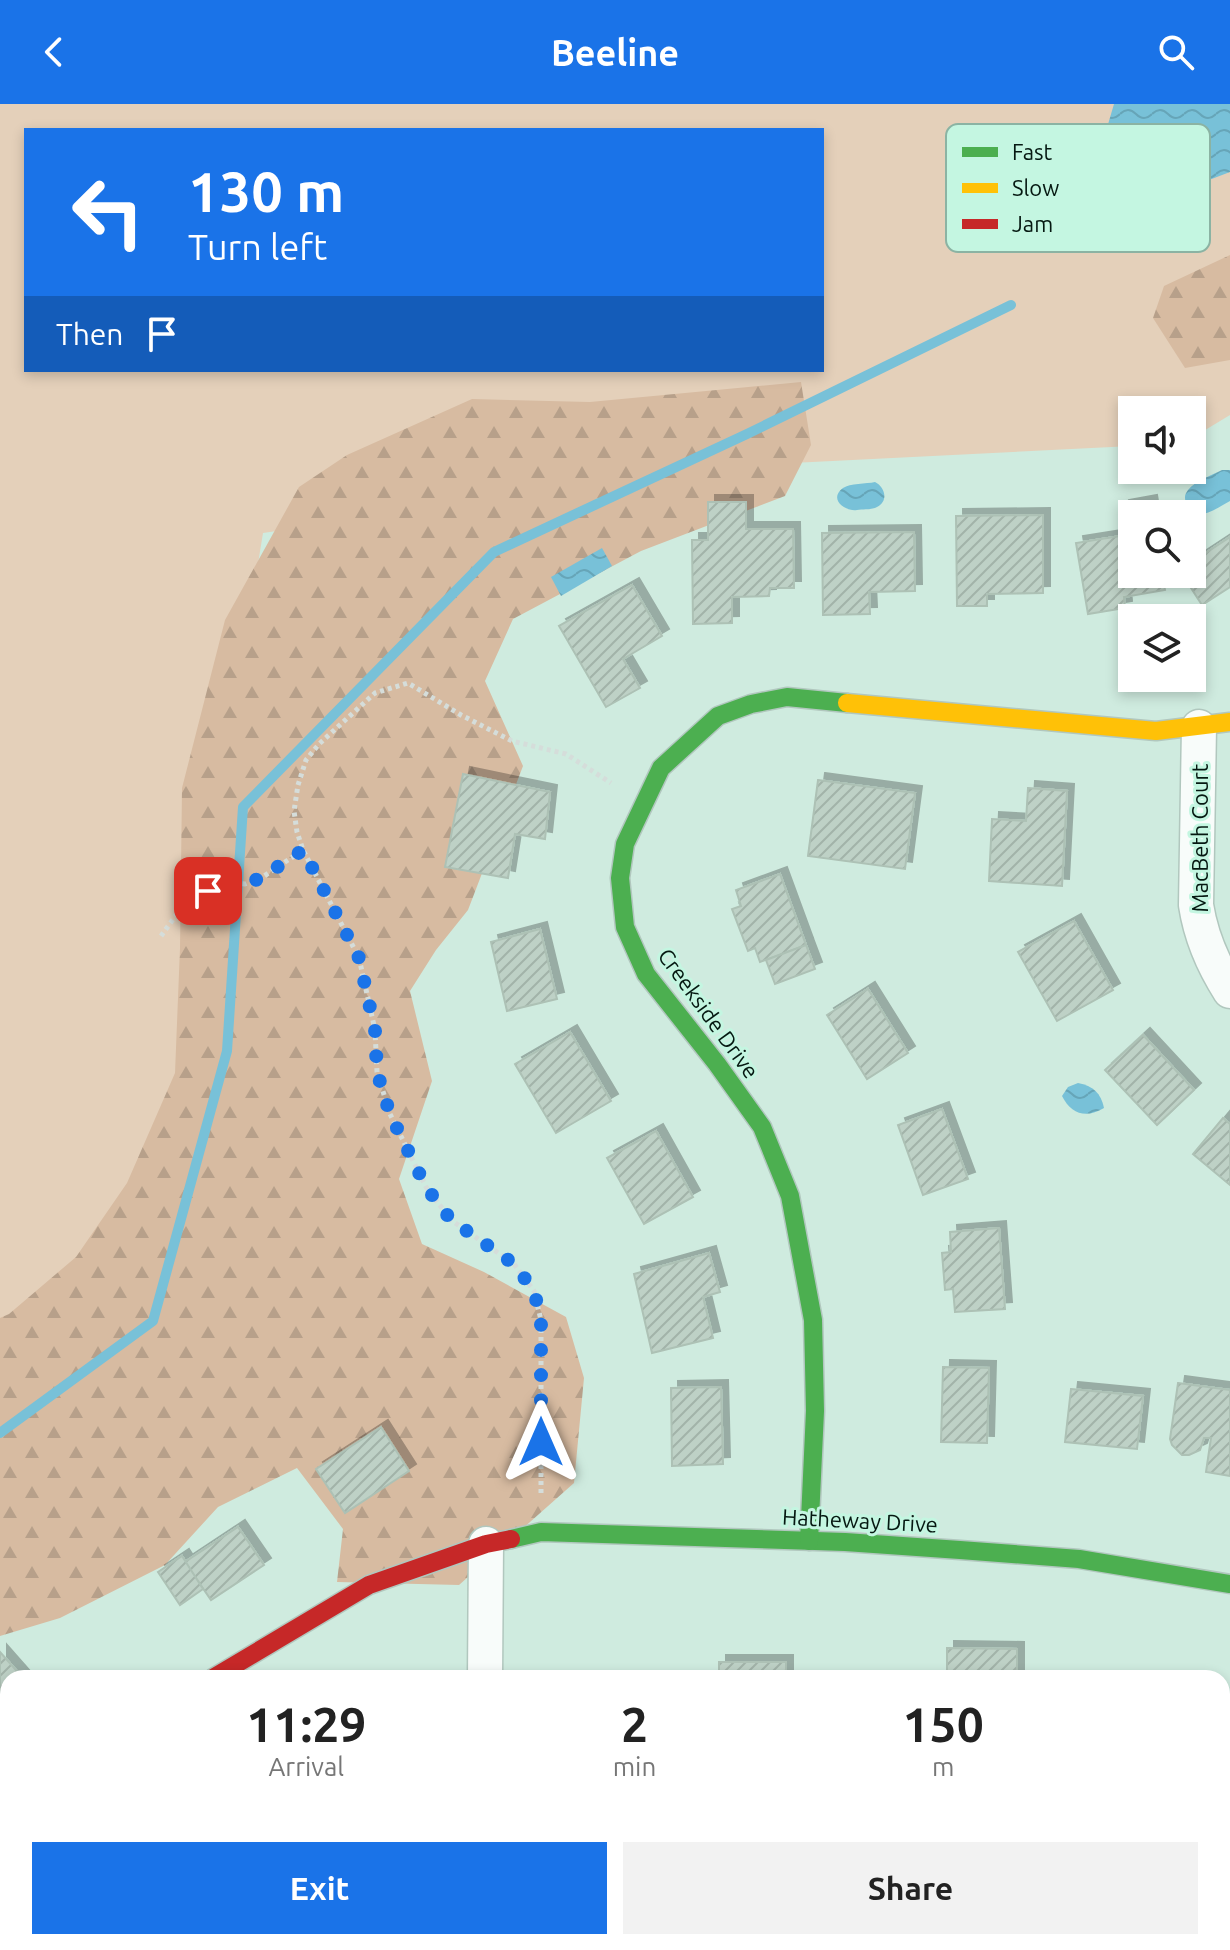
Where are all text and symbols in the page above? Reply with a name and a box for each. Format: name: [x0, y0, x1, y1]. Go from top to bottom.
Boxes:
icon: back: [32, 30, 76, 74]
icon: search: [1154, 30, 1198, 74]
text: Beeline: [551, 32, 679, 73]
legend: [946, 124, 1210, 252]
text: Fast: [1012, 139, 1053, 164]
icon: left: [56, 160, 160, 264]
text: 130 m: [188, 160, 344, 223]
text: Slow: [1012, 175, 1059, 200]
text: Jam: [1012, 211, 1053, 236]
text: Turn left: [188, 226, 327, 267]
icon: arrive: [140, 312, 184, 356]
text: Then: [56, 317, 124, 351]
map controls: [1118, 396, 1206, 692]
button: sound: [1118, 396, 1206, 484]
button: search: [1118, 500, 1206, 588]
button: layers: [1118, 604, 1206, 692]
street label: MacBeth Court: [1187, 763, 1212, 912]
pin: [174, 857, 242, 925]
icon: arrive: [186, 869, 230, 913]
street label: Creekside Drive: [654, 943, 764, 1083]
position arrow: [499, 1400, 583, 1484]
street label: Hatheway Drive: [781, 1503, 939, 1537]
text: 11:29: [246, 1697, 366, 1751]
text: 2: [621, 1697, 648, 1751]
text: 150: [903, 1697, 984, 1751]
text: Arrival: [268, 1752, 344, 1781]
text: min: [613, 1752, 656, 1781]
text: m: [932, 1752, 954, 1781]
button: Exit: [32, 1842, 607, 1934]
button: Share: [623, 1842, 1198, 1934]

